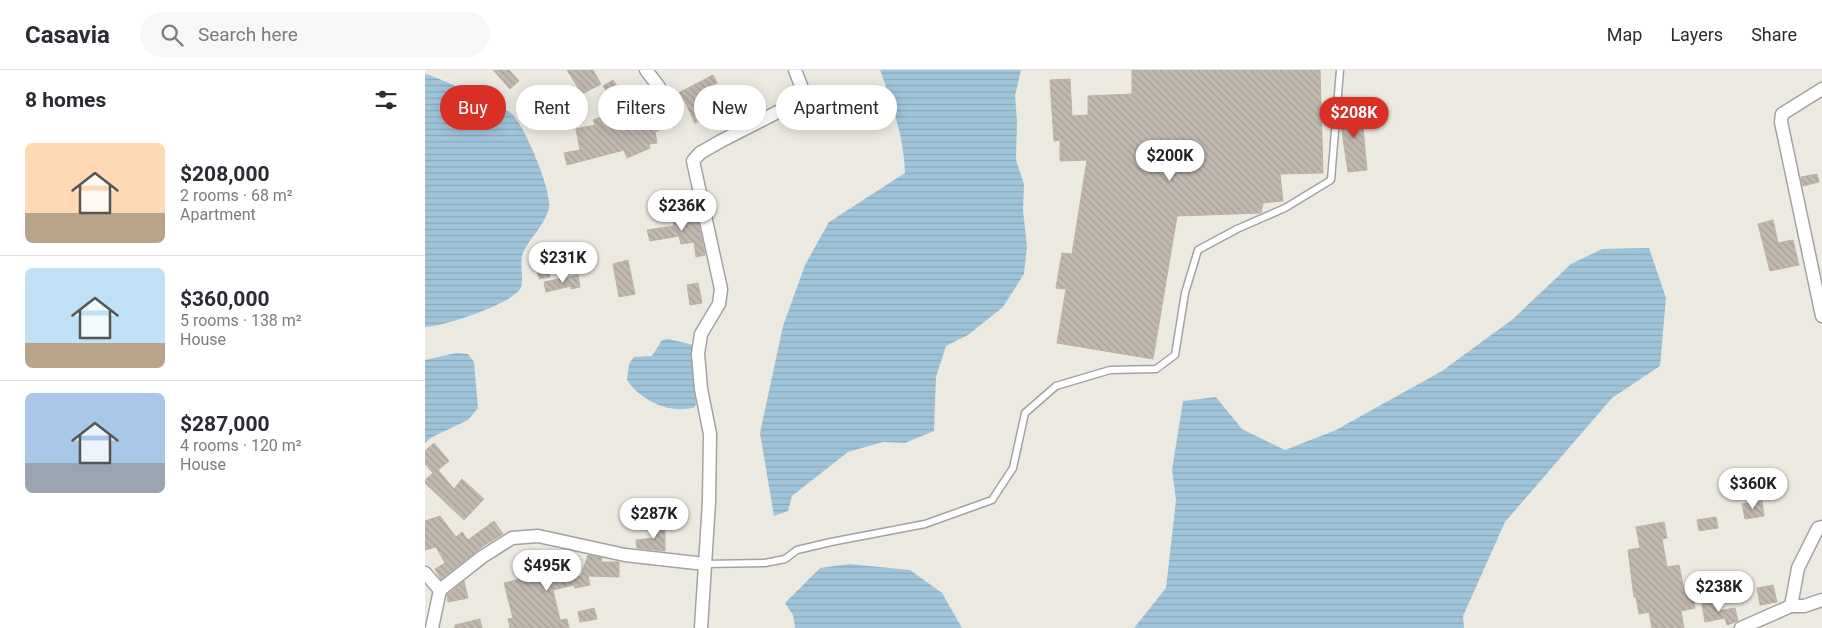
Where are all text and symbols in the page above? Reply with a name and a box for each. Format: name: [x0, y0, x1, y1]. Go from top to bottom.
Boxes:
search box: [140, 12, 490, 57]
text: Casavia: [25, 21, 110, 49]
icon: search: [158, 21, 186, 49]
text: Search here: [198, 23, 298, 46]
text: Map: [1607, 24, 1642, 45]
text: Layers: [1670, 24, 1723, 45]
text: Share: [1751, 24, 1797, 45]
chip: Buy: [440, 85, 506, 130]
chip: Rent: [516, 85, 588, 130]
chip: Filters: [598, 85, 684, 130]
chip: New: [694, 85, 766, 130]
chip: Apartment: [776, 85, 897, 130]
icon: filters: [372, 86, 400, 114]
text: 8 homes: [25, 88, 106, 112]
pin: $208K: [1319, 97, 1389, 139]
text: $208K: [1331, 103, 1377, 122]
pin: $200K: [1135, 140, 1205, 182]
text: $200K: [1147, 146, 1193, 165]
text: $208,000: [180, 162, 270, 186]
icon: home: [65, 163, 125, 223]
text: 2 rooms · 68 m²: [180, 186, 293, 205]
pin: $236K: [647, 190, 717, 232]
text: $236K: [659, 196, 705, 215]
text: Apartment: [180, 205, 256, 224]
pin: $231K: [528, 242, 598, 284]
text: $231K: [540, 248, 586, 267]
text: $360,000: [180, 287, 270, 311]
icon: home: [65, 288, 125, 348]
text: 5 rooms · 138 m²: [180, 311, 302, 330]
text: House: [180, 330, 226, 349]
text: $287,000: [180, 412, 270, 436]
icon: home: [65, 413, 125, 473]
text: 4 rooms · 120 m²: [180, 436, 302, 455]
text: House: [180, 455, 226, 474]
pin: $360K: [1718, 468, 1788, 510]
text: $360K: [1730, 474, 1776, 493]
pin: $287K: [619, 498, 689, 540]
text: $287K: [631, 504, 677, 523]
pin: $495K: [512, 550, 582, 592]
text: $495K: [524, 556, 570, 575]
pin: $238K: [1684, 570, 1754, 613]
text: $238K: [1696, 577, 1742, 596]

